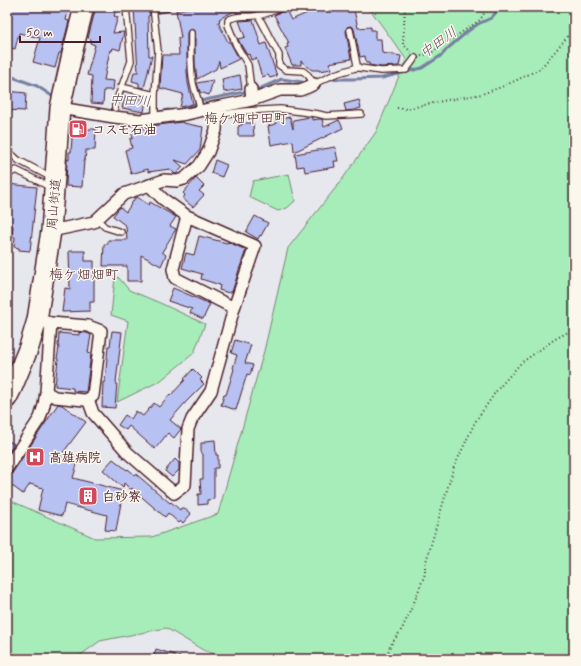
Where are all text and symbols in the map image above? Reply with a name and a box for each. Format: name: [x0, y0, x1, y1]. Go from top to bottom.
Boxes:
scale bar: [20, 18, 100, 44]
water label: 中田川: [416, 23, 461, 62]
text: 50 m: [26, 25, 53, 41]
water label: 中田川: [109, 91, 151, 111]
district label: 梅ケ畑中田町: [204, 110, 288, 128]
fuel station icon: コスモ石油: [67, 118, 89, 140]
place label: コスモ石油: [92, 122, 156, 139]
street label: 周山街道: [44, 177, 65, 231]
district label: 梅ケ畑畑町: [49, 266, 119, 284]
hospital icon: 高雄病院: [24, 446, 46, 468]
place label: 高雄病院: [49, 450, 101, 467]
building icon: 白砂寮: [77, 485, 99, 507]
place label: 白砂寮: [102, 489, 141, 506]

